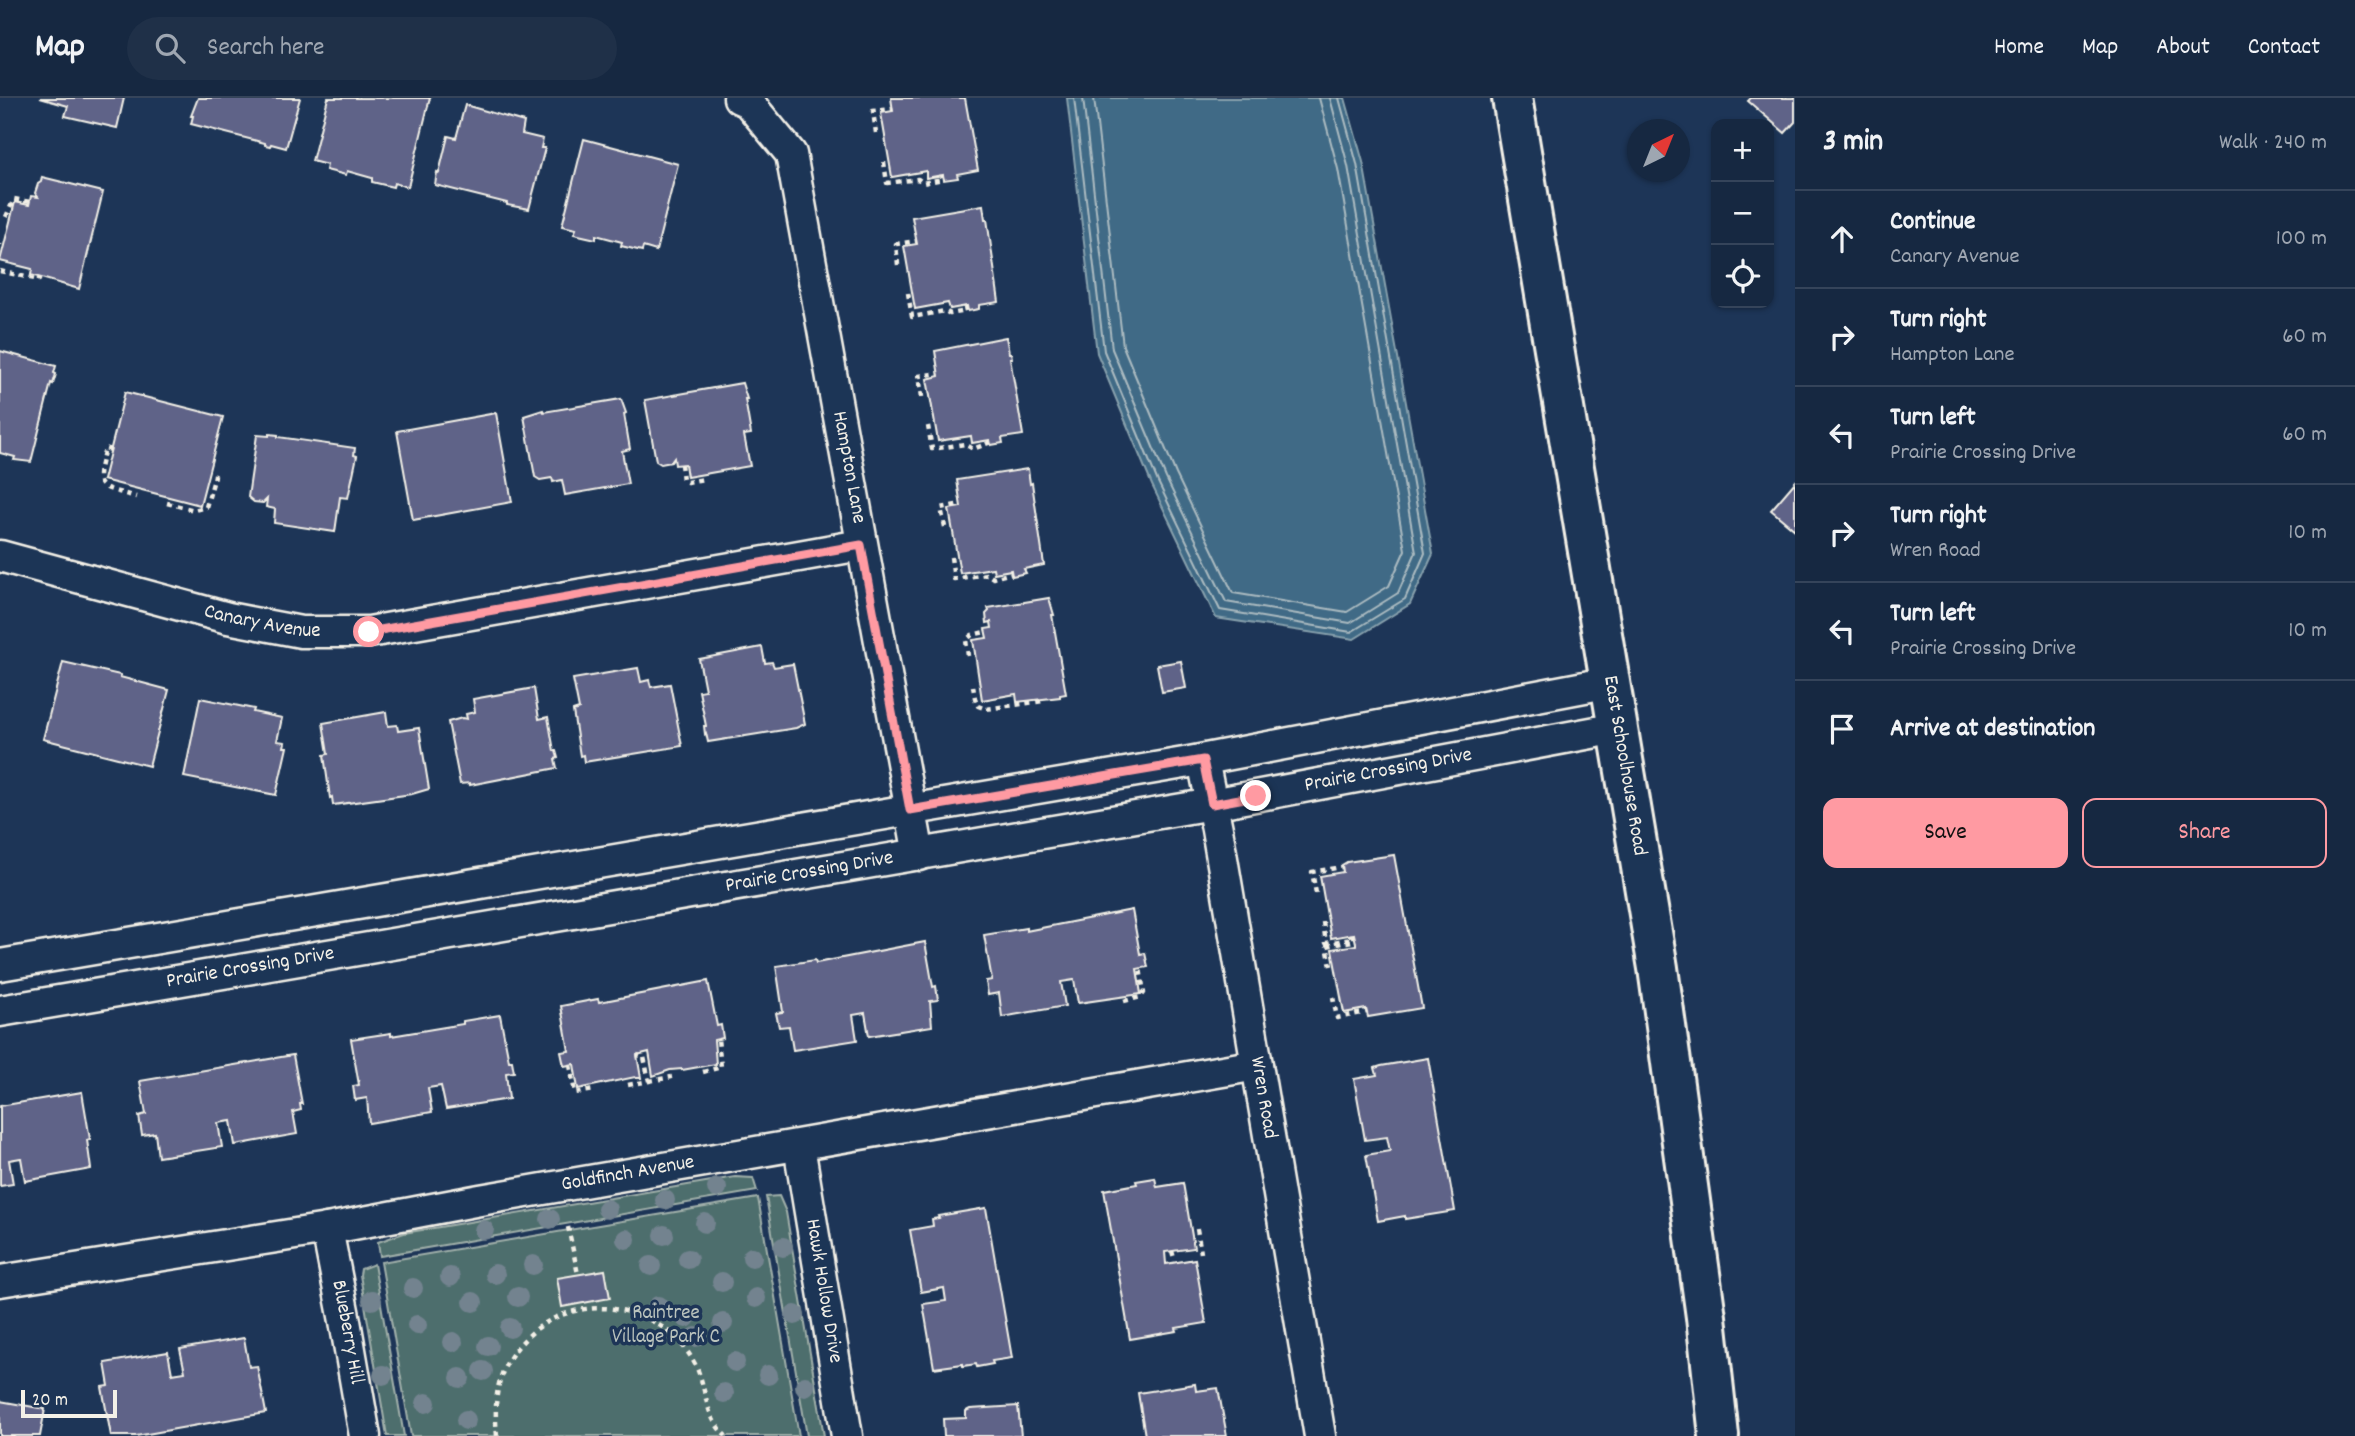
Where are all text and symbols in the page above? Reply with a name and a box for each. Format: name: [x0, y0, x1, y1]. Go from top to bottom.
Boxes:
search box: [127, 17, 617, 80]
text: Map: [35, 25, 85, 72]
icon: search: [151, 29, 189, 67]
text: Search here: [207, 30, 325, 67]
text: Home: [1994, 31, 2044, 65]
text: Map: [2082, 31, 2118, 65]
text: About: [2156, 31, 2210, 65]
text: Contact: [2248, 31, 2320, 65]
north arrow: [1627, 119, 1690, 182]
map controls: [1711, 119, 1774, 308]
button: +: [1711, 119, 1774, 182]
text: 3 min: [1823, 122, 1883, 165]
text: Walk · 240 m: [2219, 127, 2327, 160]
button: −: [1711, 182, 1774, 245]
text: Continue: [1890, 204, 1975, 241]
icon: ahead: [1823, 220, 1861, 258]
text: 100 m: [2276, 223, 2327, 256]
text: Canary Avenue: [1890, 241, 2020, 274]
button: locate: [1711, 245, 1774, 308]
text: Turn right: [1890, 302, 1987, 339]
icon: right: [1823, 318, 1861, 356]
text: 60 m: [2282, 321, 2327, 354]
text: Hampton Lane: [1890, 339, 2015, 372]
text: Turn left: [1890, 400, 1976, 437]
street label: Hampton Lane: [823, 409, 873, 526]
icon: left: [1823, 416, 1861, 454]
text: 60 m: [2282, 419, 2327, 452]
text: Prairie Crossing Drive: [1890, 437, 2076, 470]
text: Turn right: [1890, 498, 1987, 535]
icon: right: [1823, 514, 1861, 552]
text: 10 m: [2288, 517, 2327, 550]
text: Wren Road: [1890, 535, 1981, 568]
text: Turn left: [1890, 596, 1976, 633]
street label: Canary Avenue: [200, 597, 321, 647]
icon: left: [1823, 612, 1861, 650]
text: 10 m: [2288, 615, 2327, 648]
route start: [353, 616, 384, 647]
text: Prairie Crossing Drive: [1890, 633, 2076, 666]
street label: East Schoolhouse Road: [1594, 673, 1654, 858]
icon: arrive: [1823, 710, 1861, 748]
text: Arrive at destination: [1890, 711, 2095, 748]
street label: Prairie Crossing Drive: [1302, 741, 1475, 801]
route end: [1240, 780, 1271, 811]
button: Save: [1823, 798, 2068, 868]
button: Share: [2082, 798, 2327, 868]
street label: Prairie Crossing Drive: [723, 844, 896, 902]
street label: Prairie Crossing Drive: [164, 939, 337, 997]
street label: Wren Road: [1241, 1054, 1284, 1141]
street label: Goldfinch Avenue: [559, 1148, 697, 1201]
street label: Hawk Hollow Drive: [796, 1217, 850, 1365]
street label: Blueberry Hill: [322, 1278, 371, 1386]
park label: Raintree Village Park C: [612, 1299, 720, 1353]
scale bar: [21, 1387, 117, 1419]
text: 20 m: [32, 1388, 68, 1415]

